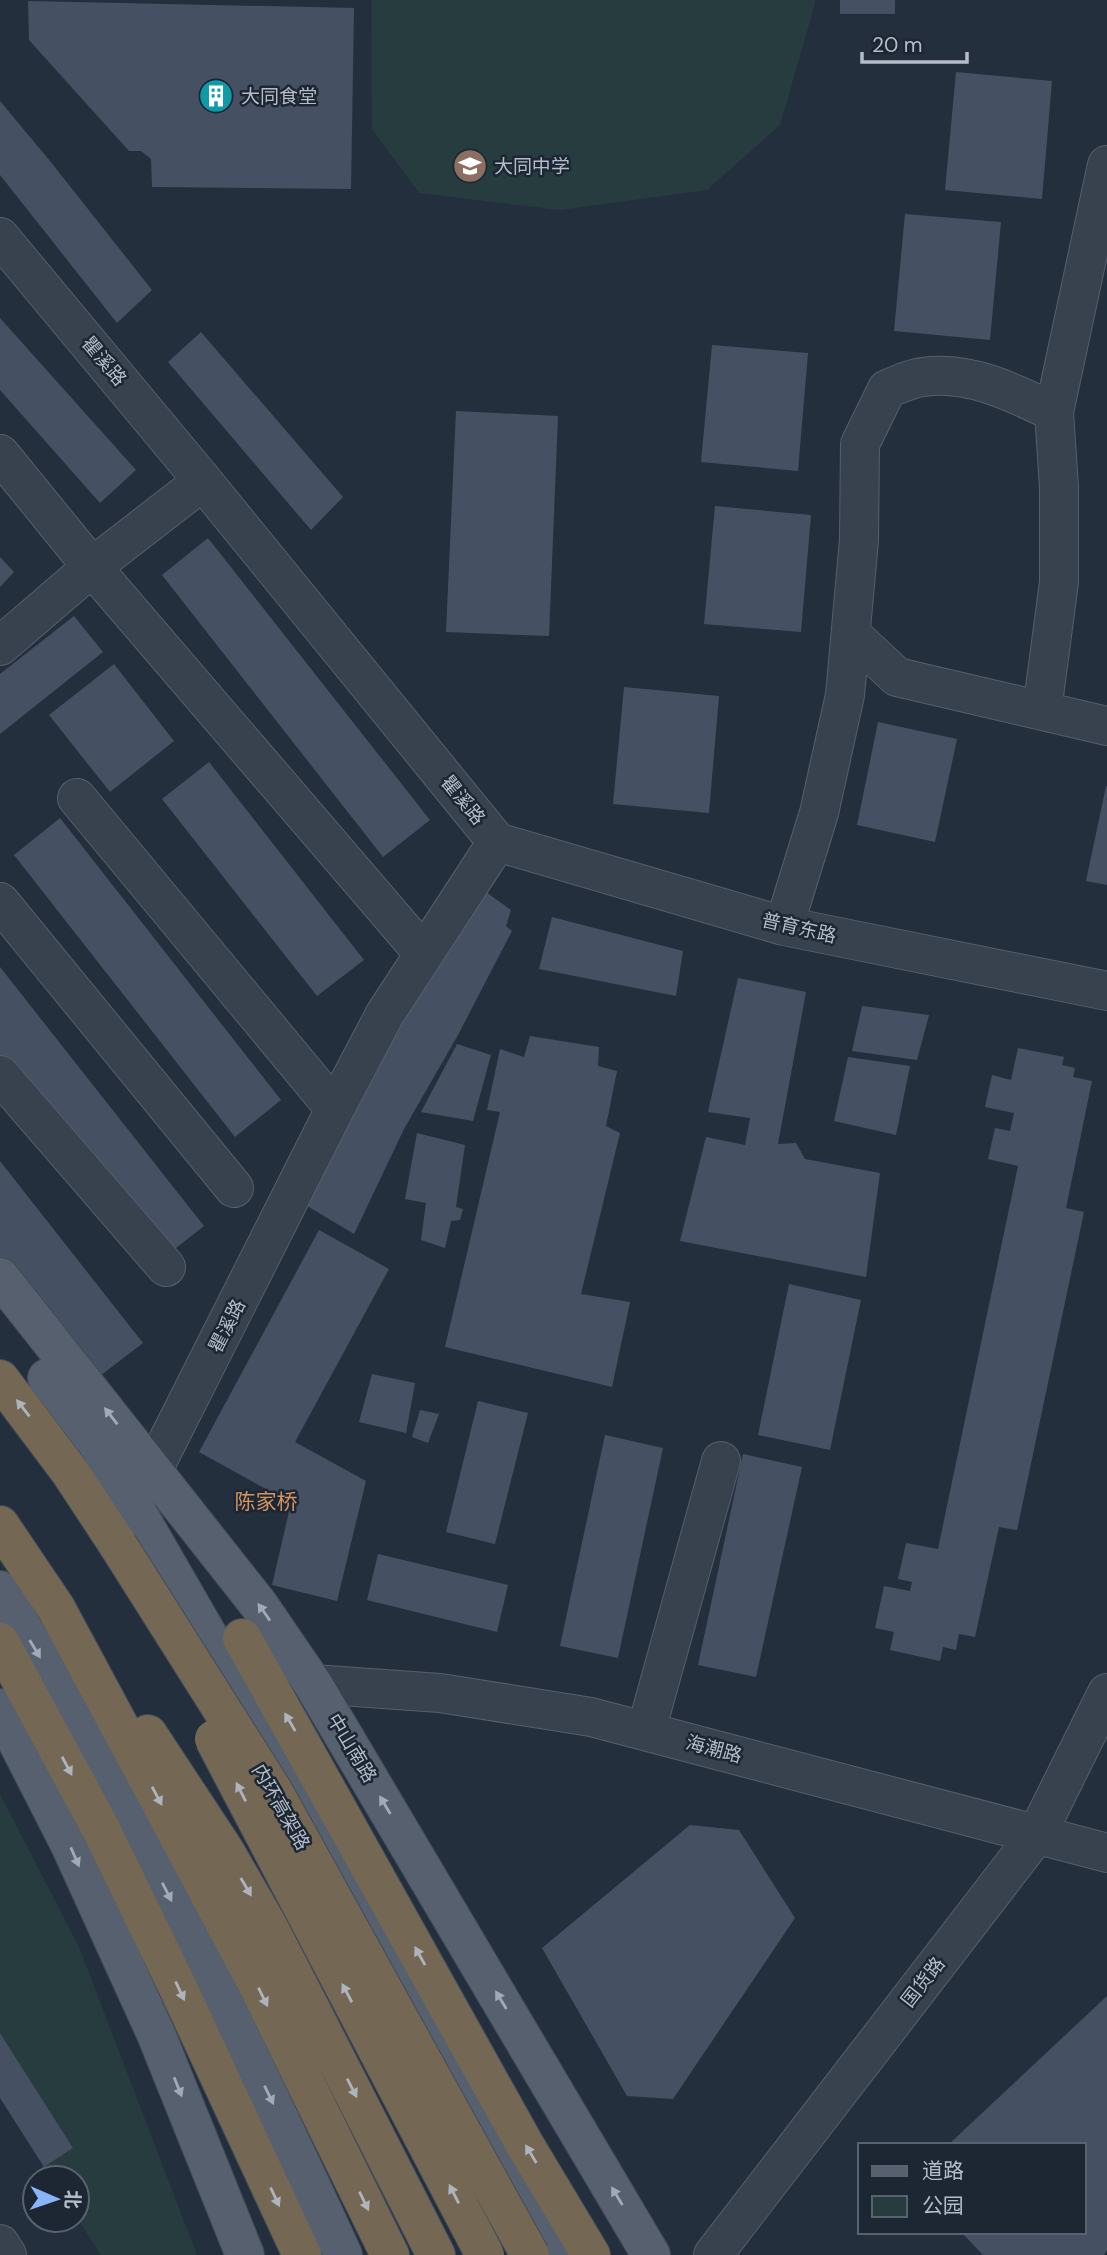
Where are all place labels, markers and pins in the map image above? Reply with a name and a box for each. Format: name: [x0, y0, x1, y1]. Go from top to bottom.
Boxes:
building icon: 大同食堂: [197, 77, 235, 115]
place label: 大同食堂: [241, 84, 317, 109]
school or university icon: 大同中学: [451, 147, 489, 185]
place label: 大同中学: [494, 154, 570, 179]

